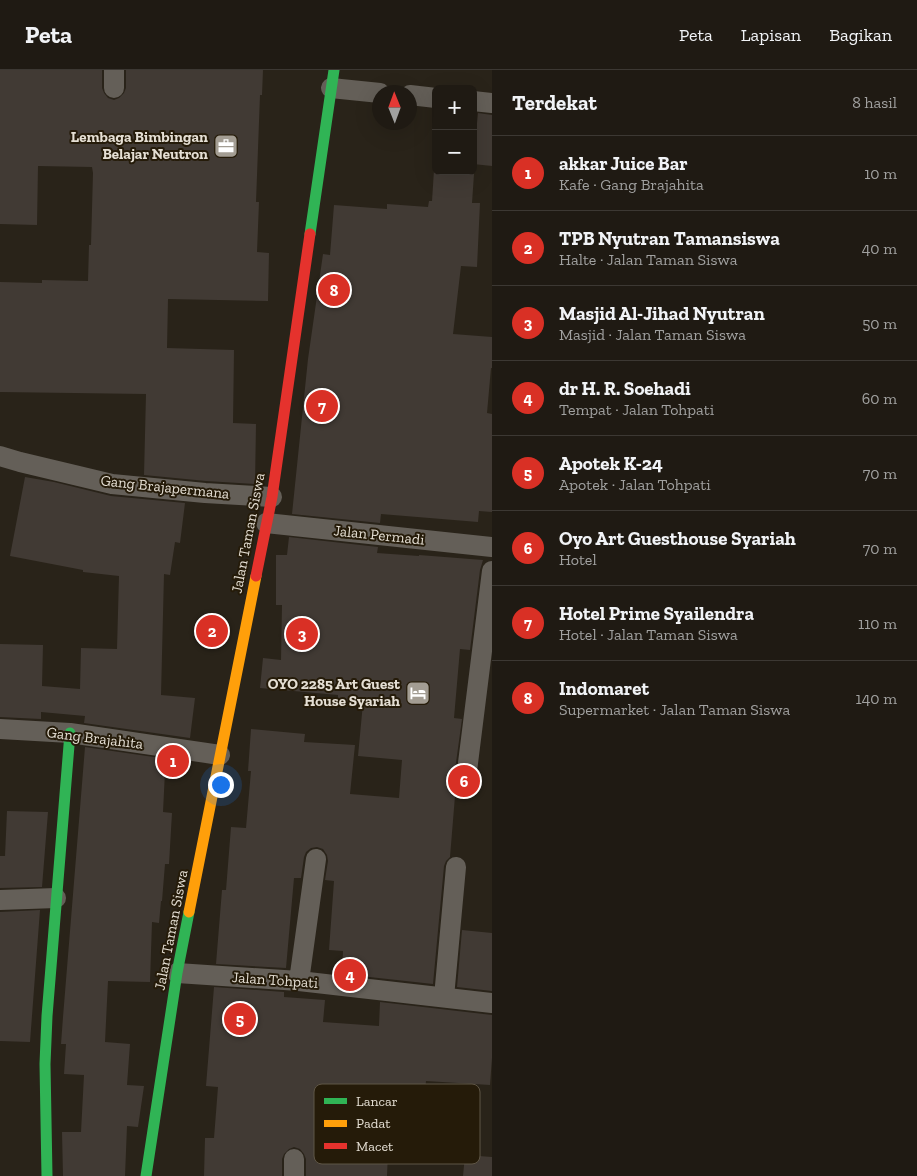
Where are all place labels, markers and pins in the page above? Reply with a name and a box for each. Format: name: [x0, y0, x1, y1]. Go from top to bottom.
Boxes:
place label: Lembaga Bimbingan Belajar Neutron: [71, 128, 208, 163]
office icon: Lembaga Bimbingan Belajar Neutron: [213, 133, 239, 159]
pin: 8: [318, 271, 350, 309]
pin: 7: [306, 387, 338, 425]
pin: 2: [196, 612, 228, 650]
pin: 3: [286, 615, 318, 653]
place label: OYO 2285 Art Guest House Syariah: [268, 675, 401, 710]
hotel icon: OYO 2285 Art Guest House Syariah: [405, 680, 431, 706]
pin: 1: [157, 742, 189, 780]
pin: 6: [448, 762, 480, 800]
pin: 4: [334, 956, 366, 994]
pin: 5: [224, 1000, 256, 1038]

